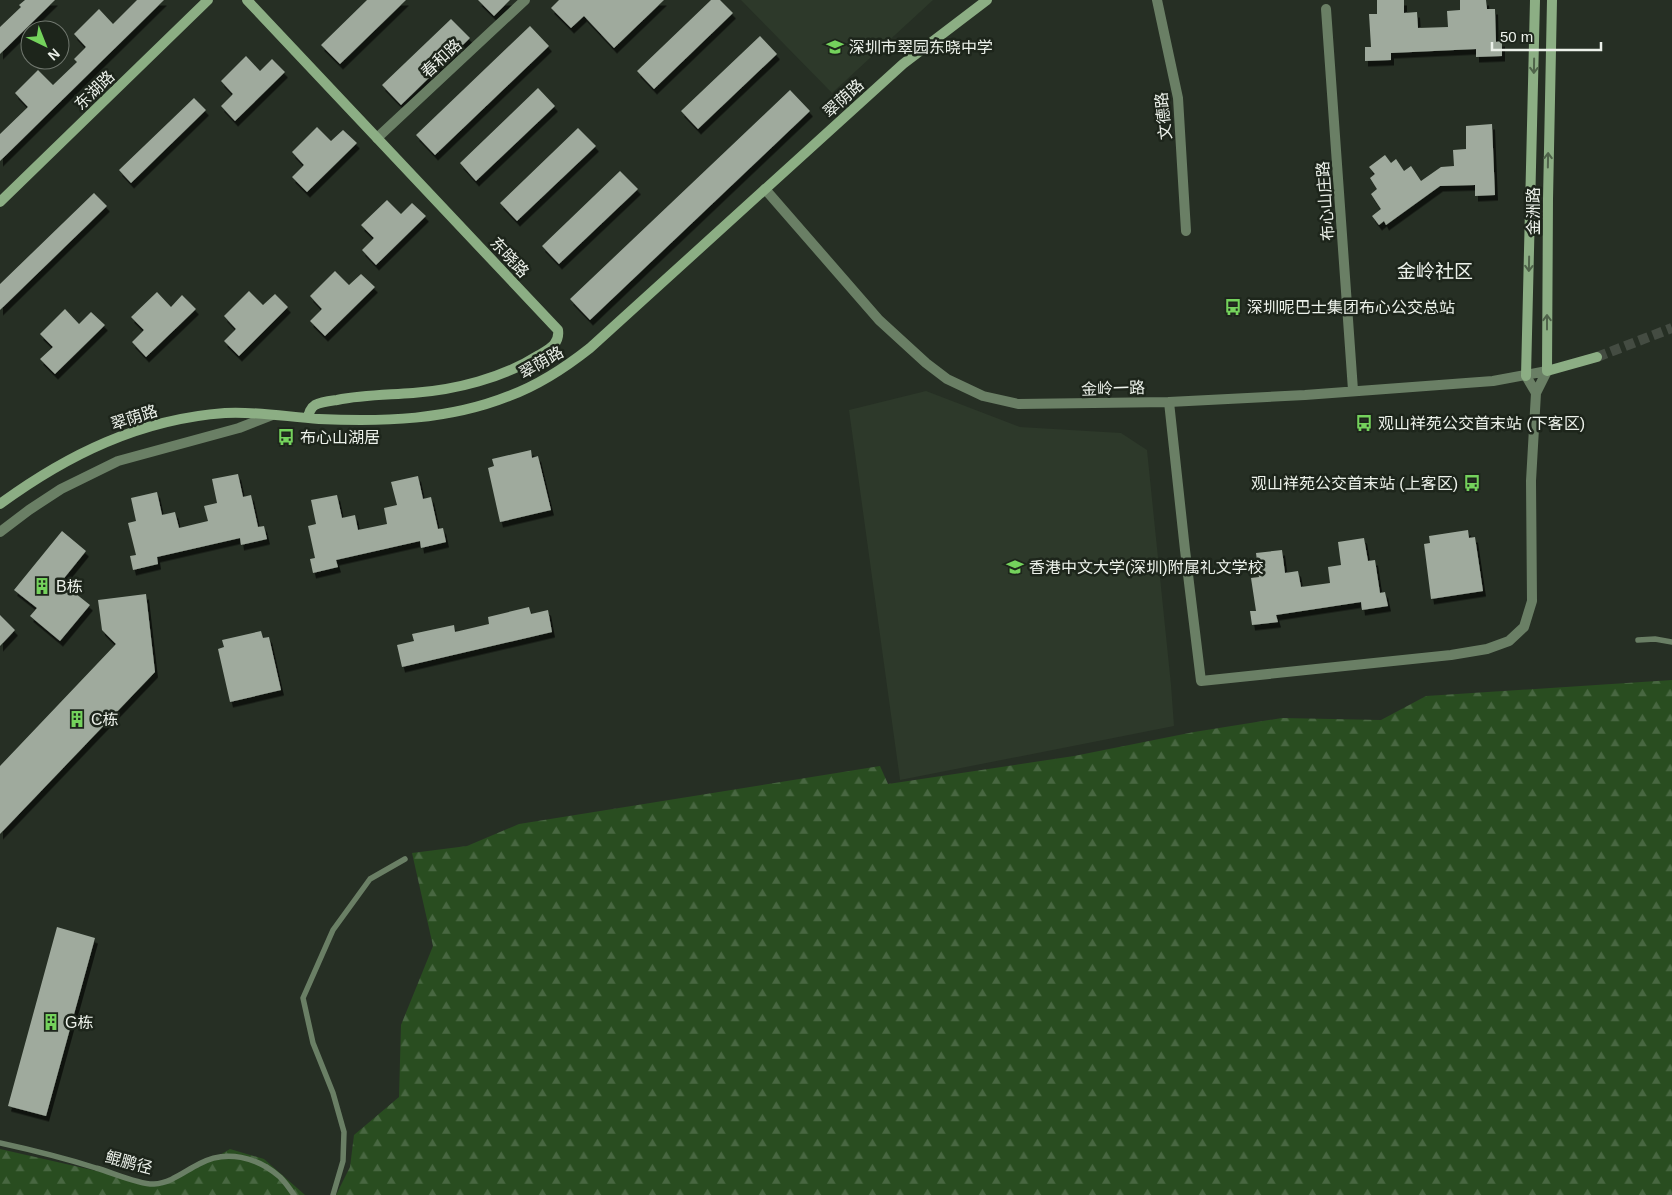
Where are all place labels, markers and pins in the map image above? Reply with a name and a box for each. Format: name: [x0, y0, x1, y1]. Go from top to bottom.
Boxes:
school or university icon: 深圳市翠园东晓中学: [825, 37, 845, 57]
place label: 深圳市翠园东晓中学: [849, 39, 993, 56]
bus stop icon: 深圳呢巴士集团布心公交总站: [1223, 297, 1243, 317]
place label: 深圳呢巴士集团布心公交总站: [1247, 299, 1455, 316]
bus stop icon: 观山祥苑公交首末站 (下客区): [1354, 413, 1374, 433]
place label: 观山祥苑公交首末站 (下客区): [1378, 415, 1585, 432]
bus stop icon: 布心山湖居: [276, 427, 296, 447]
place label: 布心山湖居: [300, 429, 380, 446]
bus stop icon: 观山祥苑公交首末站 (上客区): [1462, 473, 1482, 493]
place label: 观山祥苑公交首末站 (上客区): [1251, 475, 1458, 492]
school or university icon: 香港中文大学(深圳)附属礼文学校: [1005, 557, 1025, 577]
place label: 香港中文大学(深圳)附属礼文学校: [1029, 559, 1264, 576]
building icon: B栋: [32, 576, 52, 596]
place label: B栋: [56, 578, 83, 595]
building icon: C栋: [67, 709, 87, 729]
place label: C栋: [91, 711, 119, 728]
building icon: G栋: [41, 1012, 61, 1032]
place label: G栋: [65, 1014, 93, 1031]

